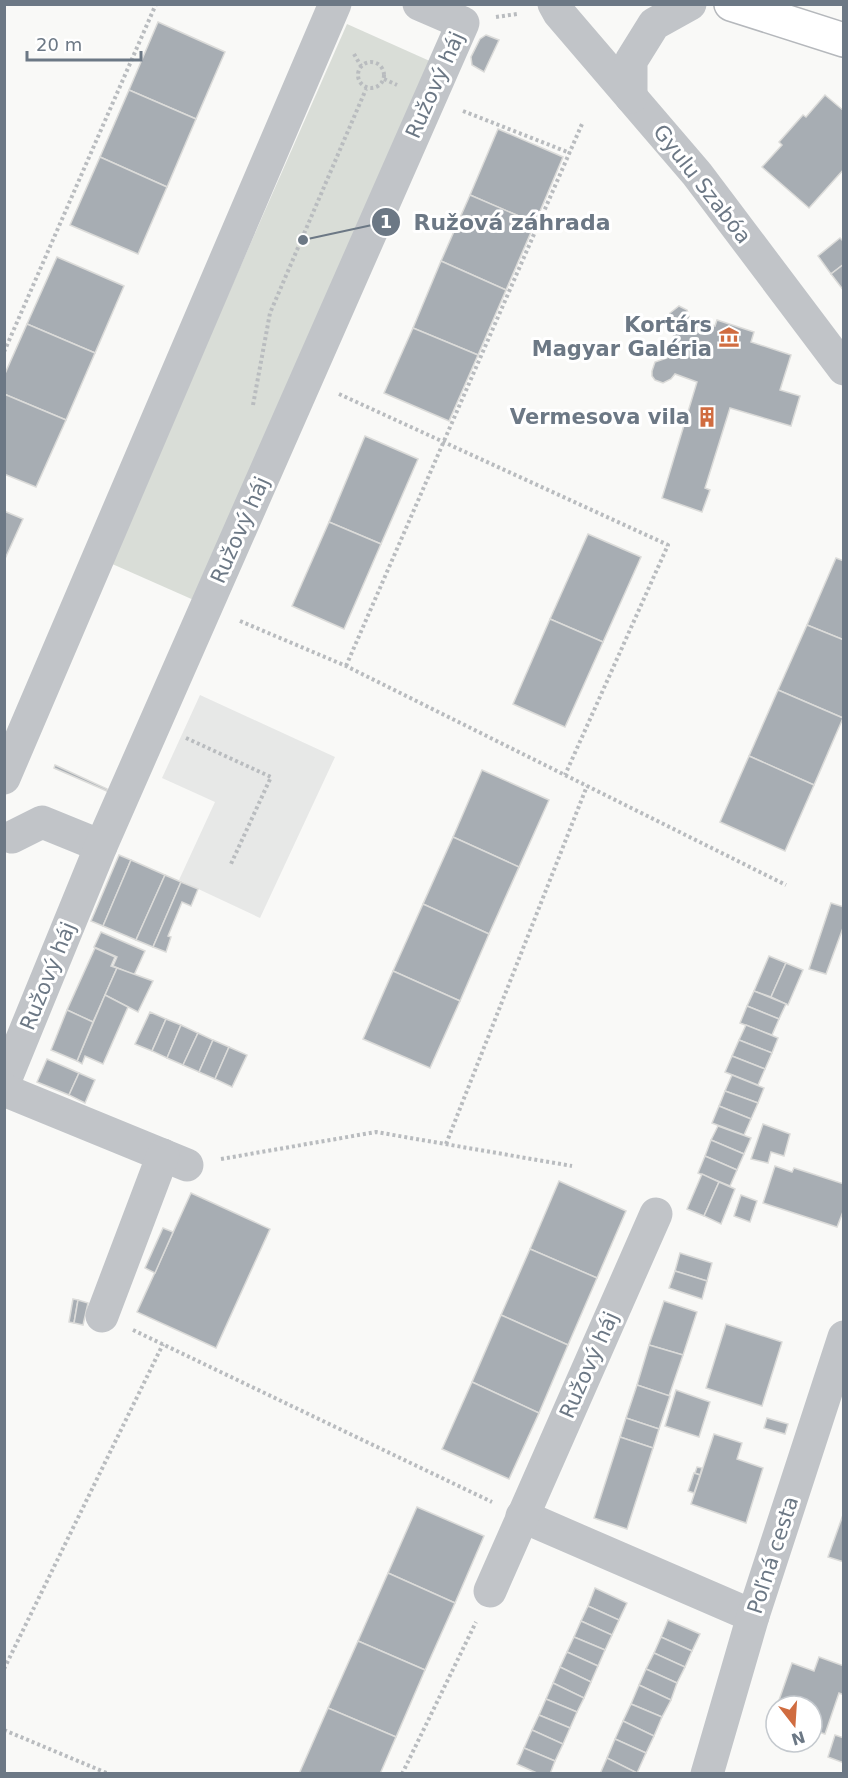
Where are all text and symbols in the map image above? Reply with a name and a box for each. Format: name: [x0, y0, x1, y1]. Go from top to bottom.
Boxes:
scale bar: [27, 24, 141, 62]
street label: Ružový háj: [401, 28, 469, 142]
text: 20 m: [36, 34, 82, 55]
street label: Gyulu Szabóa: [648, 120, 756, 248]
callout: Ružová záhrada: [371, 202, 622, 242]
text: Ružová záhrada: [414, 210, 610, 235]
text: 1: [380, 211, 392, 232]
place label: Kortárs Magyar Galéria: [532, 313, 712, 361]
museum icon: Kortárs Magyar Galéria: [717, 325, 741, 349]
place label: Vermesova vila: [510, 405, 690, 429]
building icon: Vermesova vila: [695, 405, 719, 429]
street label: Ružový háj: [206, 473, 274, 587]
street label: Ružový háj: [15, 918, 81, 1034]
street label: Ružový háj: [555, 1308, 623, 1422]
street label: Poľná cesta: [743, 1493, 803, 1617]
north arrow: [764, 1694, 824, 1754]
text: N: [789, 1727, 807, 1749]

